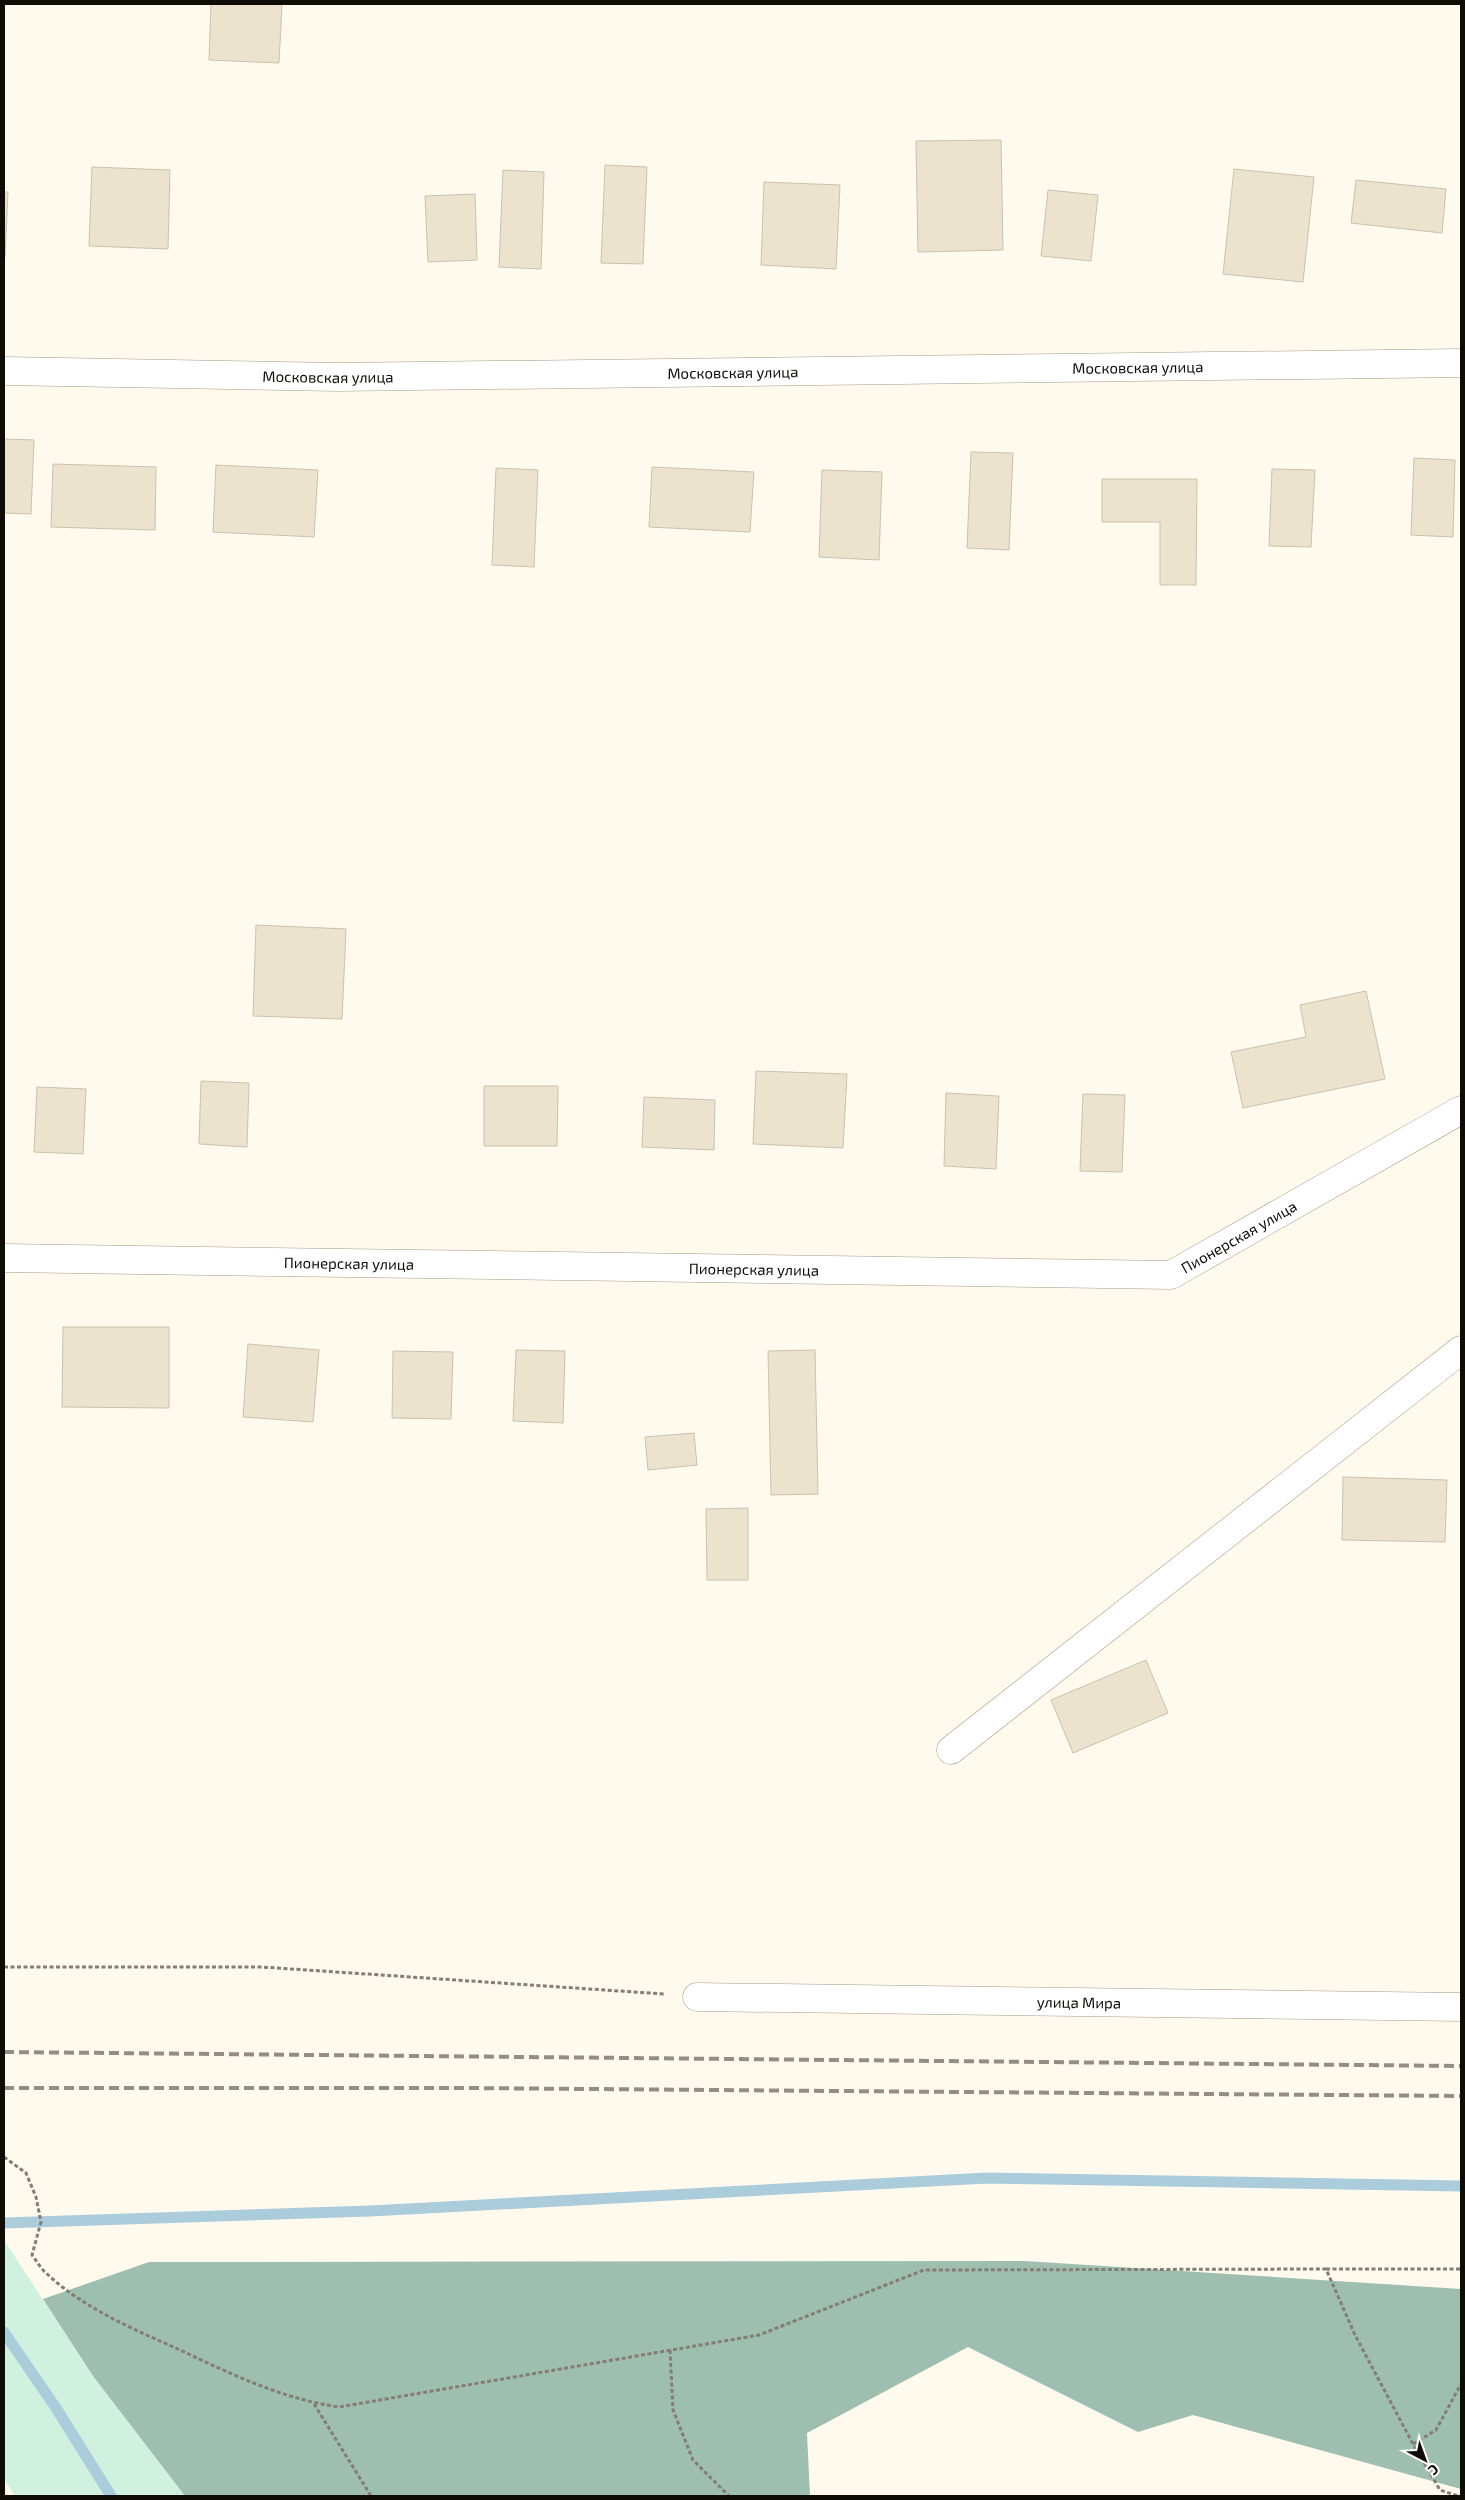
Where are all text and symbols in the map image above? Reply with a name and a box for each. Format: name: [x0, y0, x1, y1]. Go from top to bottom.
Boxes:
street label: Московская улица: [1072, 357, 1204, 377]
street label: Московская улица: [667, 362, 799, 382]
street label: Московская улица: [262, 367, 394, 387]
street label: Пионерская улица: [1178, 1196, 1300, 1277]
street label: Пионерская улица: [284, 1253, 414, 1273]
street label: Пионерская улица: [689, 1259, 819, 1279]
street label: улица Мира: [1037, 1992, 1121, 2012]
north arrow: [1400, 2435, 1450, 2485]
text: С: [1425, 2461, 1443, 2479]

